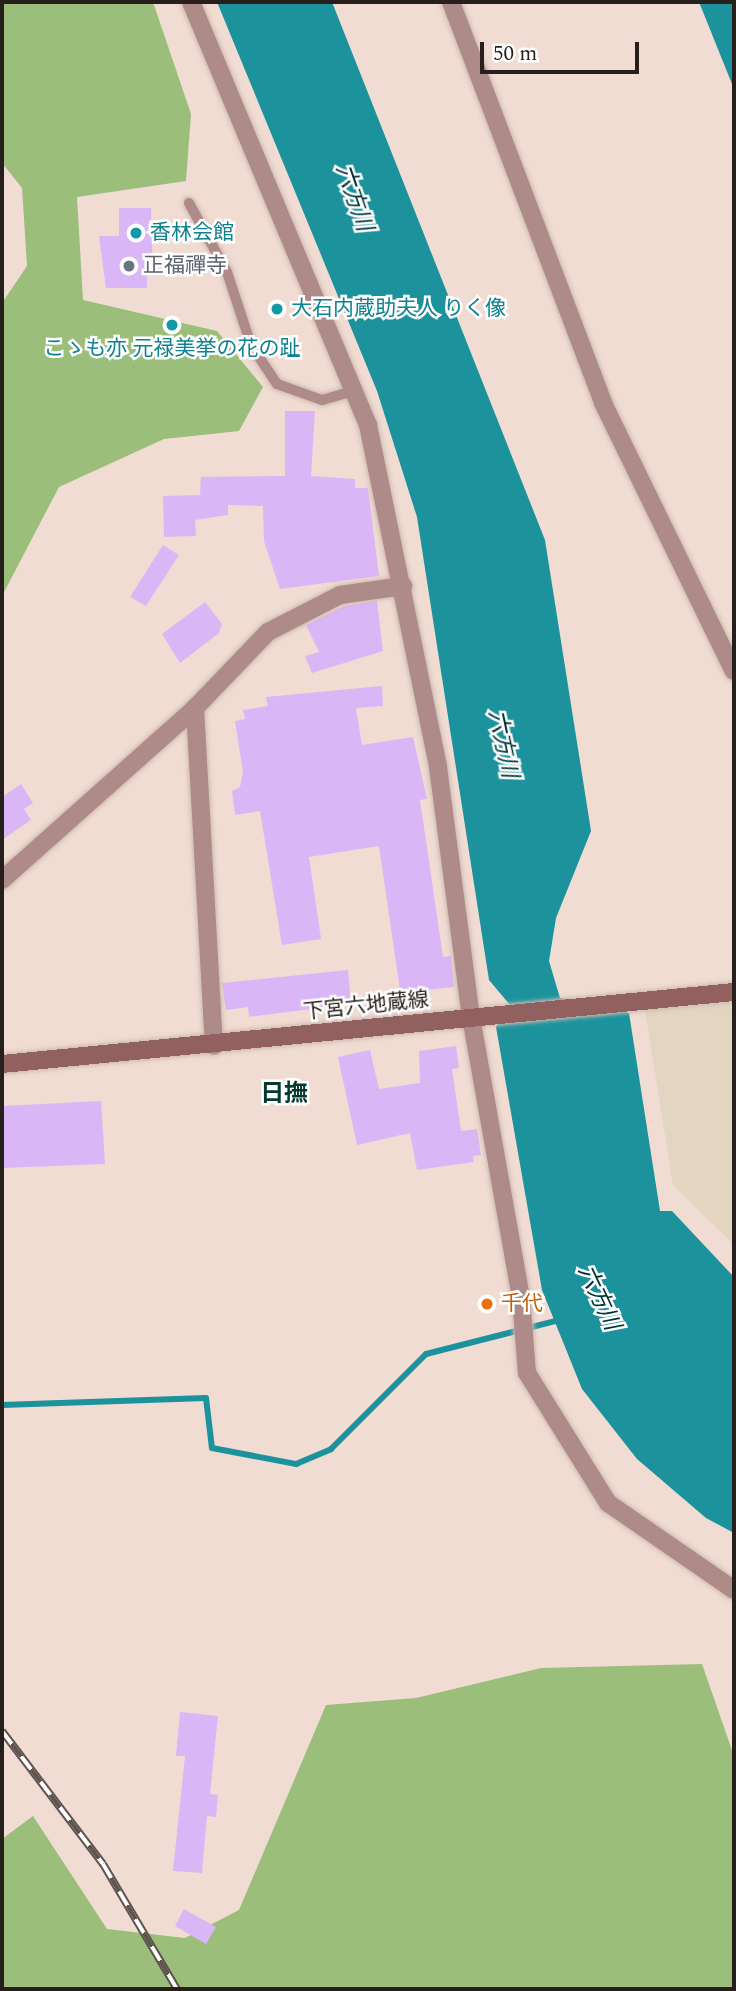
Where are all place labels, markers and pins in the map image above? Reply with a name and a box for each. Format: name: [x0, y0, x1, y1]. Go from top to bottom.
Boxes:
place label: 香林会館: [150, 220, 234, 246]
marker: 香林会館: [128, 225, 144, 241]
place label: 正福禪寺: [143, 253, 227, 279]
marker: 正福禪寺: [121, 258, 137, 274]
place label: 大石内蔵助夫人 りく像: [291, 296, 506, 322]
marker: 大石内蔵助夫人 りく像: [269, 301, 285, 317]
marker: こゝも亦 元禄美挙の花の趾: [164, 317, 180, 333]
place label: こゝも亦 元禄美挙の花の趾: [43, 336, 301, 362]
place label: 千代: [501, 1291, 543, 1317]
marker: 千代: [479, 1296, 495, 1312]

